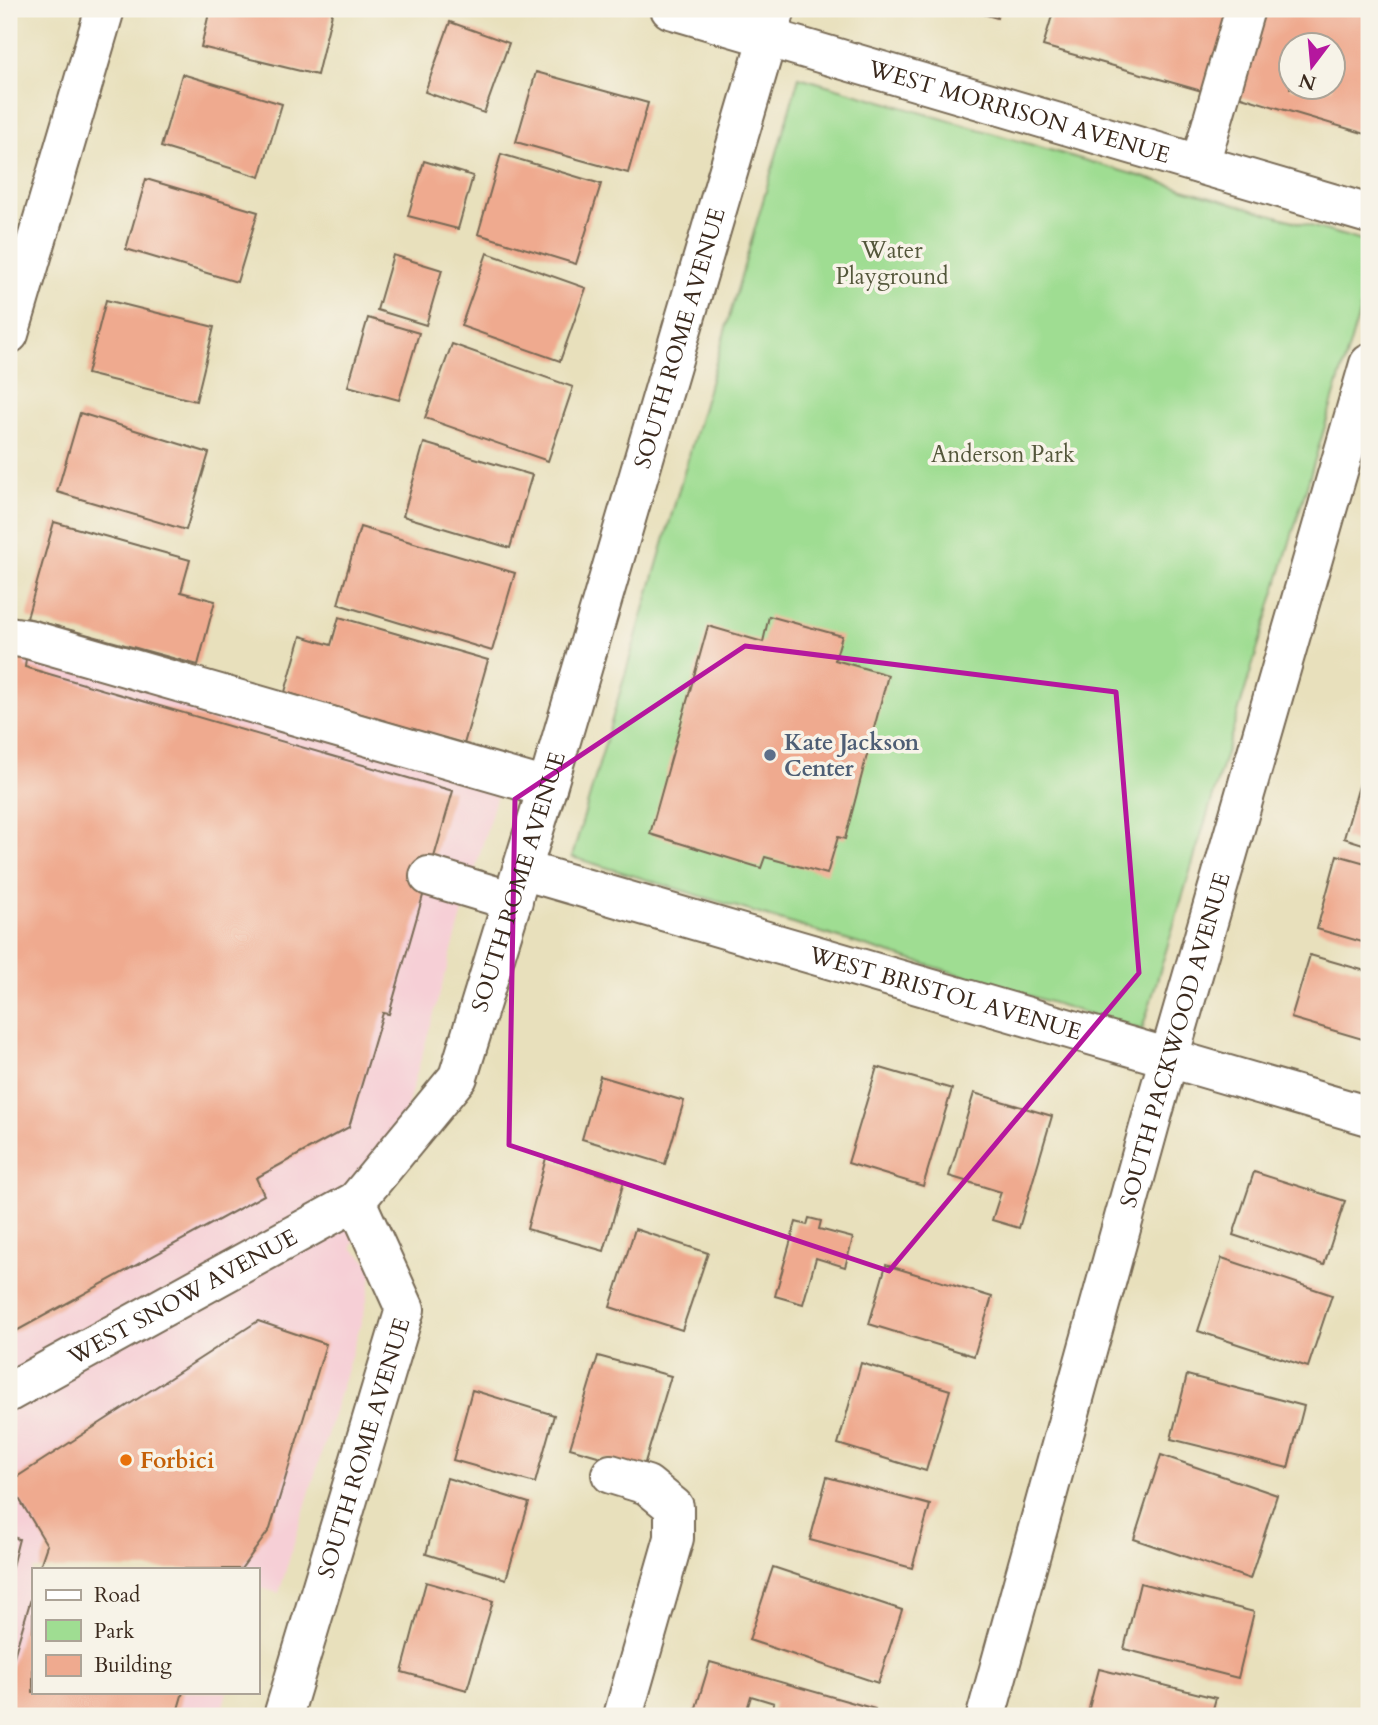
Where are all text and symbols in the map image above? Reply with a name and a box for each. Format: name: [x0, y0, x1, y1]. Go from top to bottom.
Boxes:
north arrow: [1276, 32, 1346, 102]
street label: WEST MORRISON AVENUE: [864, 53, 1174, 171]
text: N: [1296, 66, 1319, 96]
street label: SOUTH ROME AVENUE: [627, 204, 733, 472]
park label: Water Playground: [835, 235, 949, 292]
park label: Anderson Park: [931, 439, 1076, 470]
place label: Kate Jackson Center: [784, 727, 920, 784]
marker: Kate Jackson Center: [762, 747, 778, 763]
street label: SOUTH ROME AVENUE: [464, 748, 573, 1016]
street label: SOUTH PACKWOOD AVENUE: [1113, 869, 1238, 1211]
street label: WEST BRISTOL AVENUE: [805, 939, 1085, 1048]
street label: WEST SNOW AVENUE: [62, 1221, 303, 1373]
street label: SOUTH ROME AVENUE: [310, 1314, 418, 1582]
place label: Forbici: [140, 1445, 214, 1476]
marker: Forbici: [118, 1452, 134, 1468]
legend: [32, 1568, 259, 1694]
text: Road: [94, 1581, 140, 1610]
text: Park: [94, 1617, 135, 1646]
text: Building: [94, 1651, 172, 1680]

